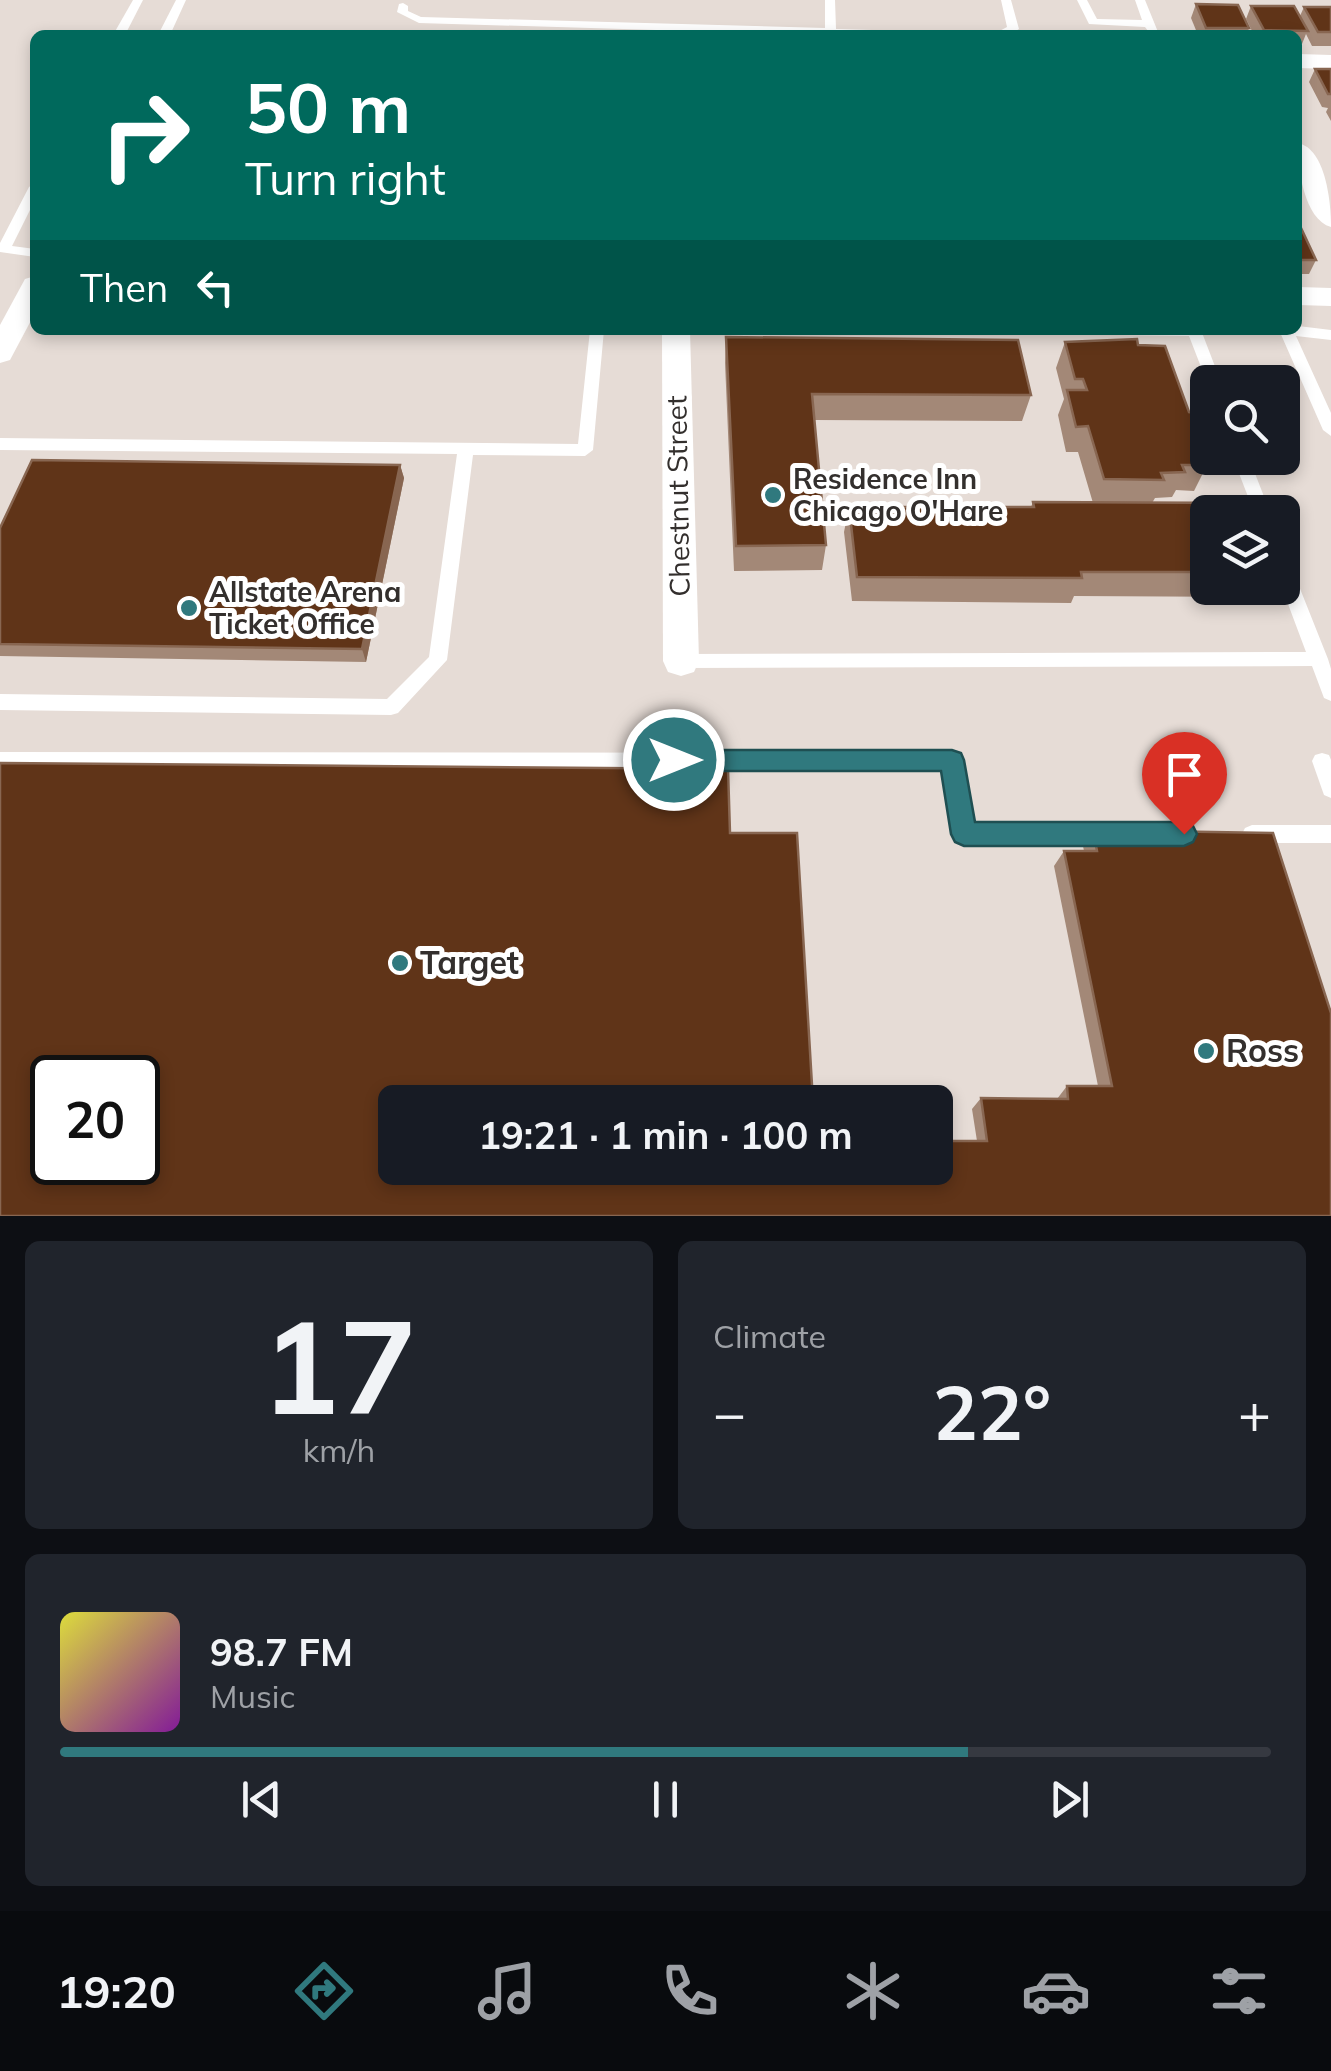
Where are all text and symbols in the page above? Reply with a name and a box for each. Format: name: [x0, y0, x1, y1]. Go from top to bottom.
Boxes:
text: 50 m: [245, 63, 411, 151]
icon: right: [80, 70, 210, 200]
text: Turn right: [245, 150, 446, 206]
icon: left: [188, 260, 243, 315]
text: Then: [80, 264, 168, 312]
map controls: [1190, 365, 1300, 605]
button: search: [1190, 365, 1300, 475]
street label: Chestnut Street: [658, 395, 697, 597]
place label: Residence Inn Chicago O'Hare: [793, 461, 1003, 528]
marker: Residence Inn Chicago O'Hare: [762, 484, 784, 506]
button: layers: [1190, 495, 1300, 605]
place label: Allstate Arena Ticket Office: [209, 574, 401, 641]
marker: Allstate Arena Ticket Office: [178, 597, 200, 619]
position arrow: [622, 708, 726, 812]
pin: [1142, 732, 1227, 835]
icon: arrive: [1157, 747, 1212, 802]
place label: Target: [420, 942, 519, 982]
marker: Target: [389, 952, 411, 974]
place label: Ross: [1226, 1030, 1299, 1070]
marker: Ross: [1195, 1040, 1217, 1062]
speed limit sign: 20: [30, 1055, 160, 1185]
text: 19:21 · 1 min · 100 m: [478, 1111, 853, 1159]
text: 17: [261, 1283, 417, 1447]
text: Climate: [713, 1316, 826, 1356]
text: 22°: [933, 1365, 1051, 1459]
text: −: [713, 1378, 746, 1447]
text: +: [1238, 1378, 1271, 1447]
text: km/h: [303, 1430, 375, 1470]
text: 98.7 FM: [210, 1628, 353, 1676]
text: Music: [210, 1676, 295, 1716]
icon: previous: [234, 1772, 289, 1827]
icon: pause: [638, 1772, 693, 1827]
icon: next: [1042, 1772, 1097, 1827]
icon: directions: [289, 1956, 359, 2026]
icon: music: [472, 1956, 542, 2026]
icon: phone: [655, 1956, 725, 2026]
icon: climate: [838, 1956, 908, 2026]
icon: car: [1021, 1956, 1091, 2026]
icon: filters: [1204, 1956, 1274, 2026]
text: 19:20: [57, 1963, 176, 2019]

